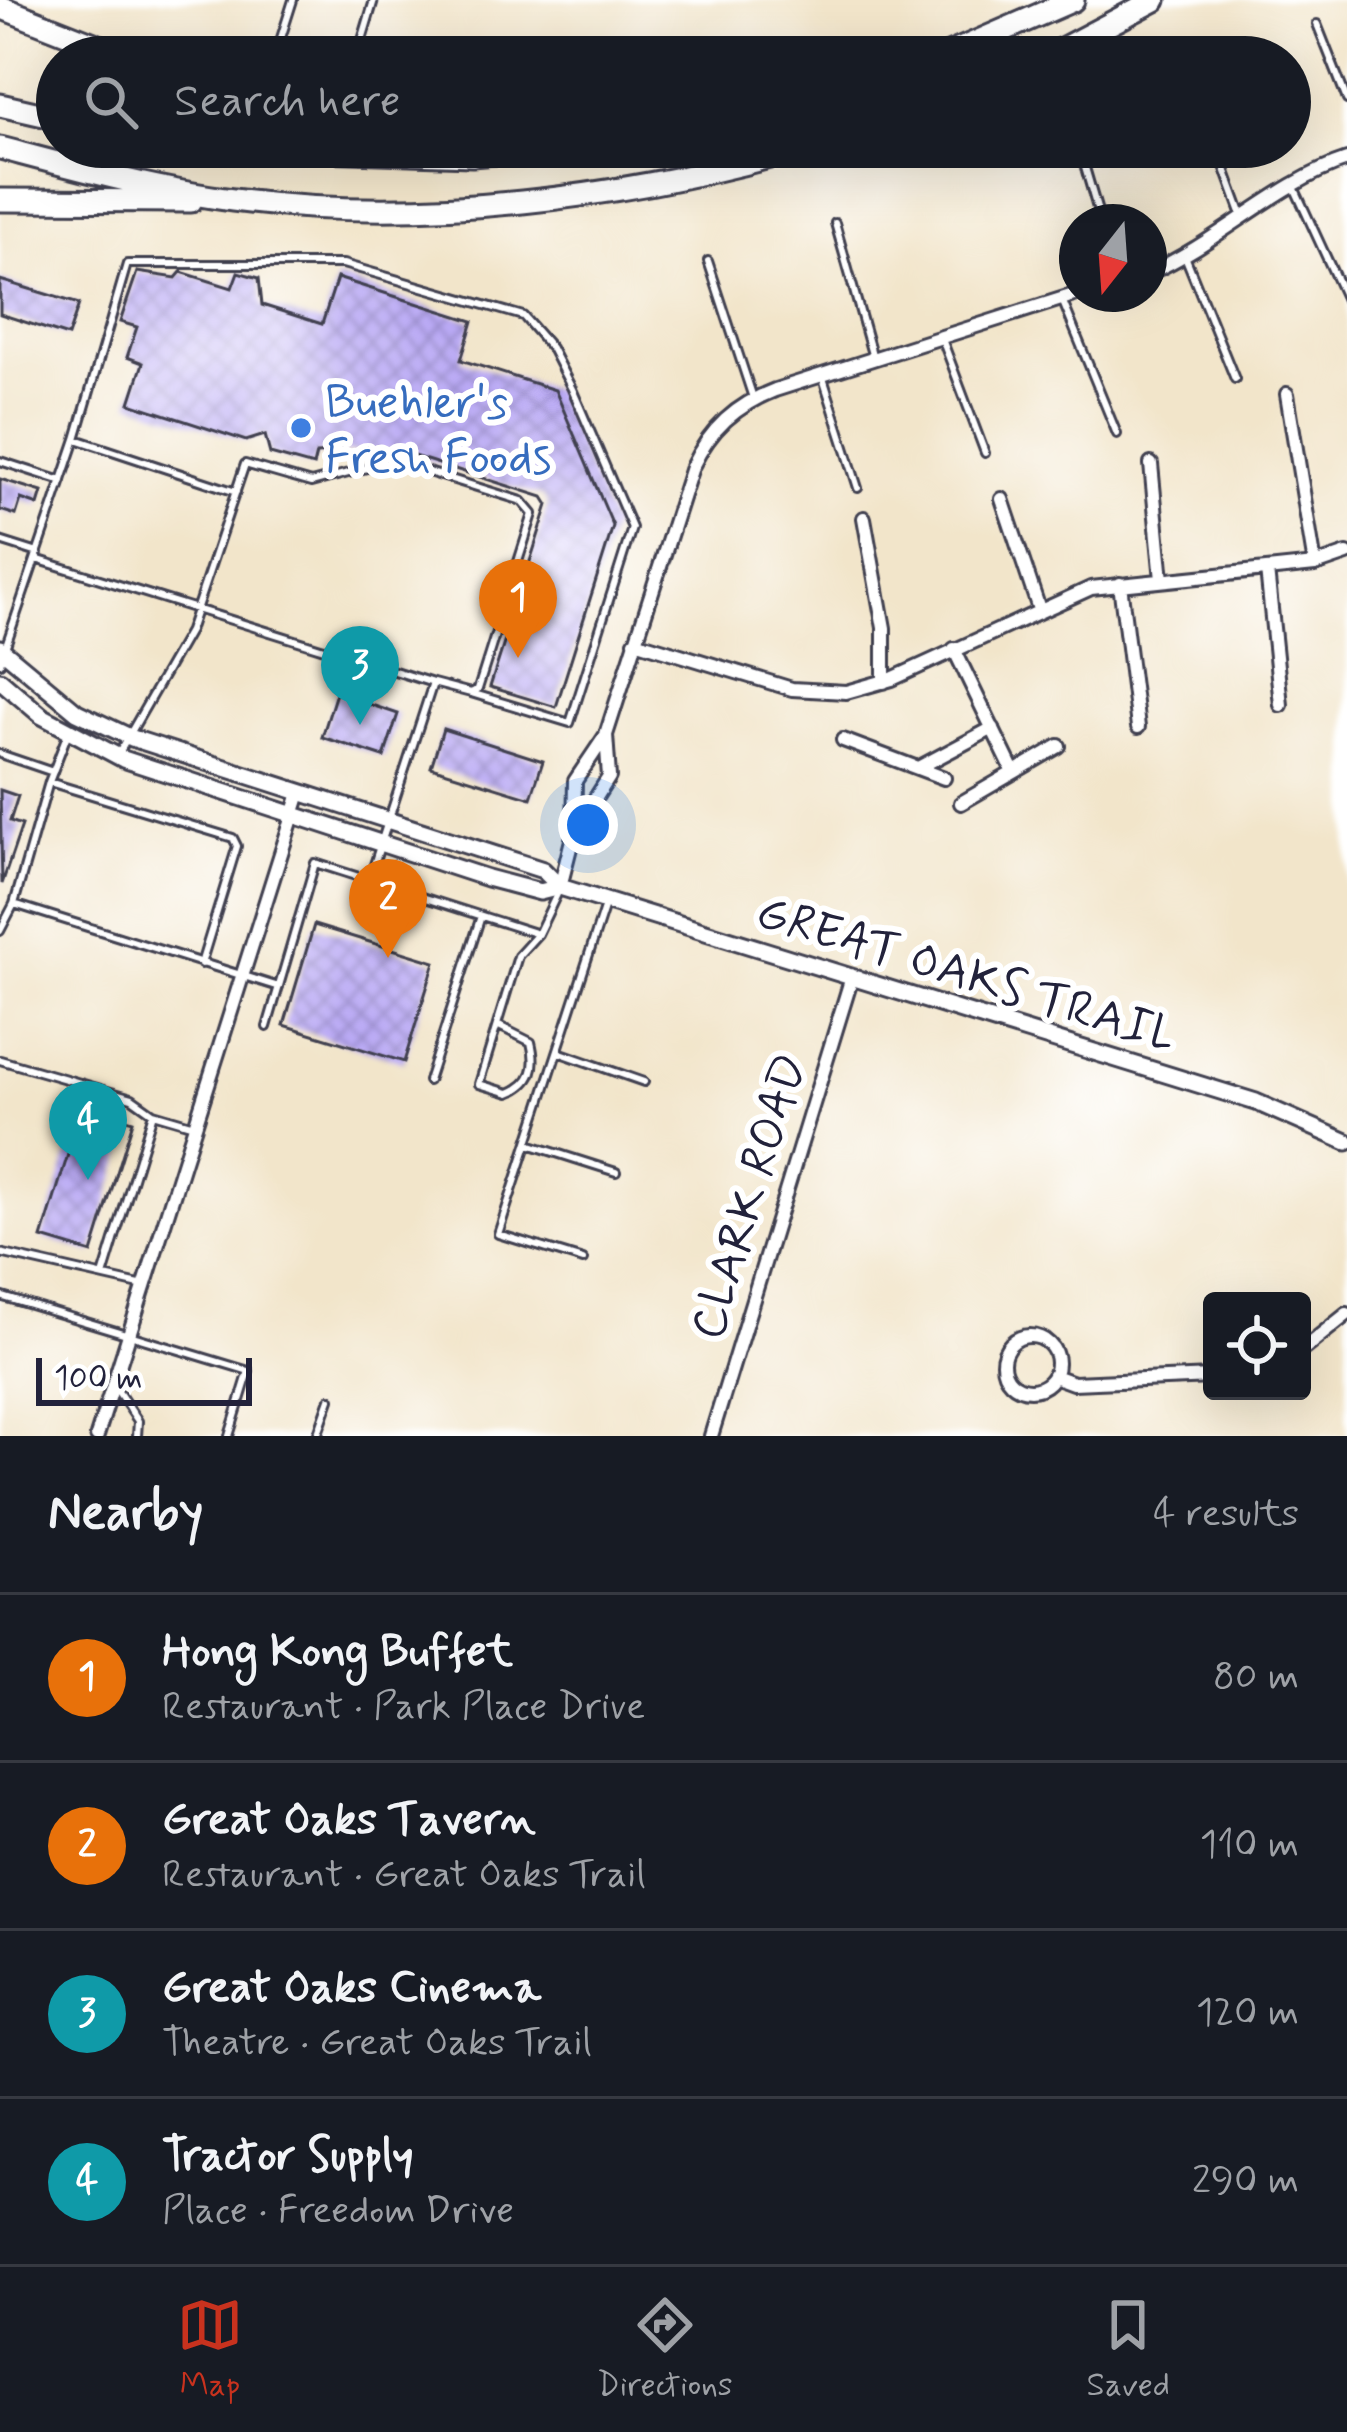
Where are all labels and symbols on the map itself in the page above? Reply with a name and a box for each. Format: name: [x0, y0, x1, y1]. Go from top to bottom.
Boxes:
north arrow: [1059, 204, 1167, 312]
place label: Buehler's Fresh Foods: [325, 372, 551, 490]
marker: Buehler's Fresh Foods: [288, 415, 314, 441]
pin: 1: [479, 559, 557, 658]
pin: 3: [321, 626, 399, 725]
your location: [558, 795, 618, 855]
pin: 2: [349, 859, 427, 958]
street label: GREAT OAKS TRAIL: [748, 882, 1183, 1069]
street label: CLARK ROAD: [677, 1047, 824, 1347]
pin: 4: [49, 1081, 127, 1180]
scale bar: [36, 1352, 252, 1405]

